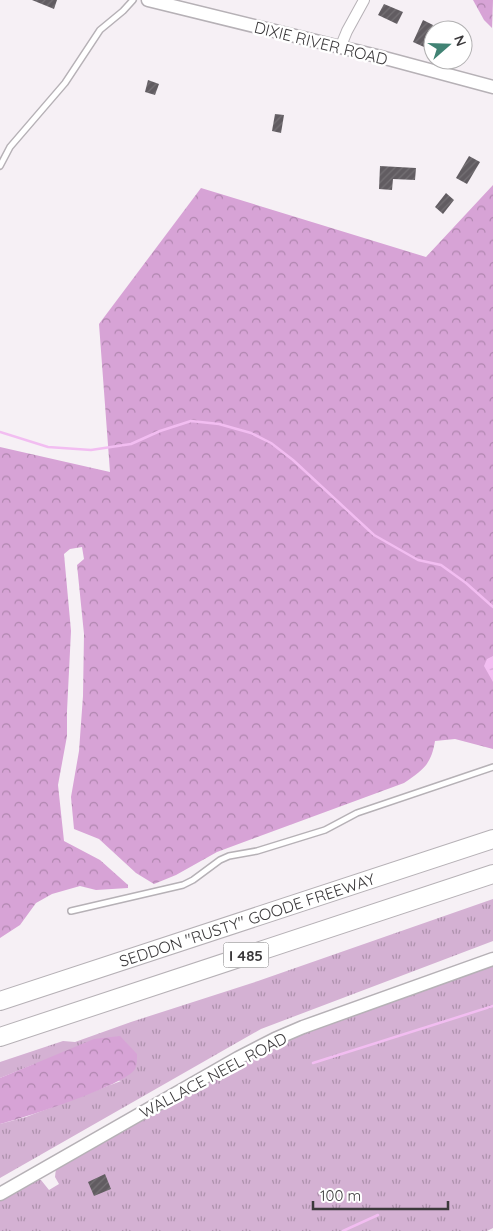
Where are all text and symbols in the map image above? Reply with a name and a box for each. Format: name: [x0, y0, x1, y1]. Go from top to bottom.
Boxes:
street label: DIXIE RIVER ROAD: [252, 17, 390, 69]
north arrow: [423, 20, 473, 70]
text: N: [450, 33, 470, 48]
street label: SEDDON "RUSTY" GOODE FREEWAY: [117, 868, 378, 971]
road number: I 485: [224, 942, 268, 968]
street label: WALLACE NEEL ROAD: [136, 1028, 290, 1122]
scale bar: [313, 1178, 448, 1210]
text: 100 m: [320, 1186, 361, 1205]

